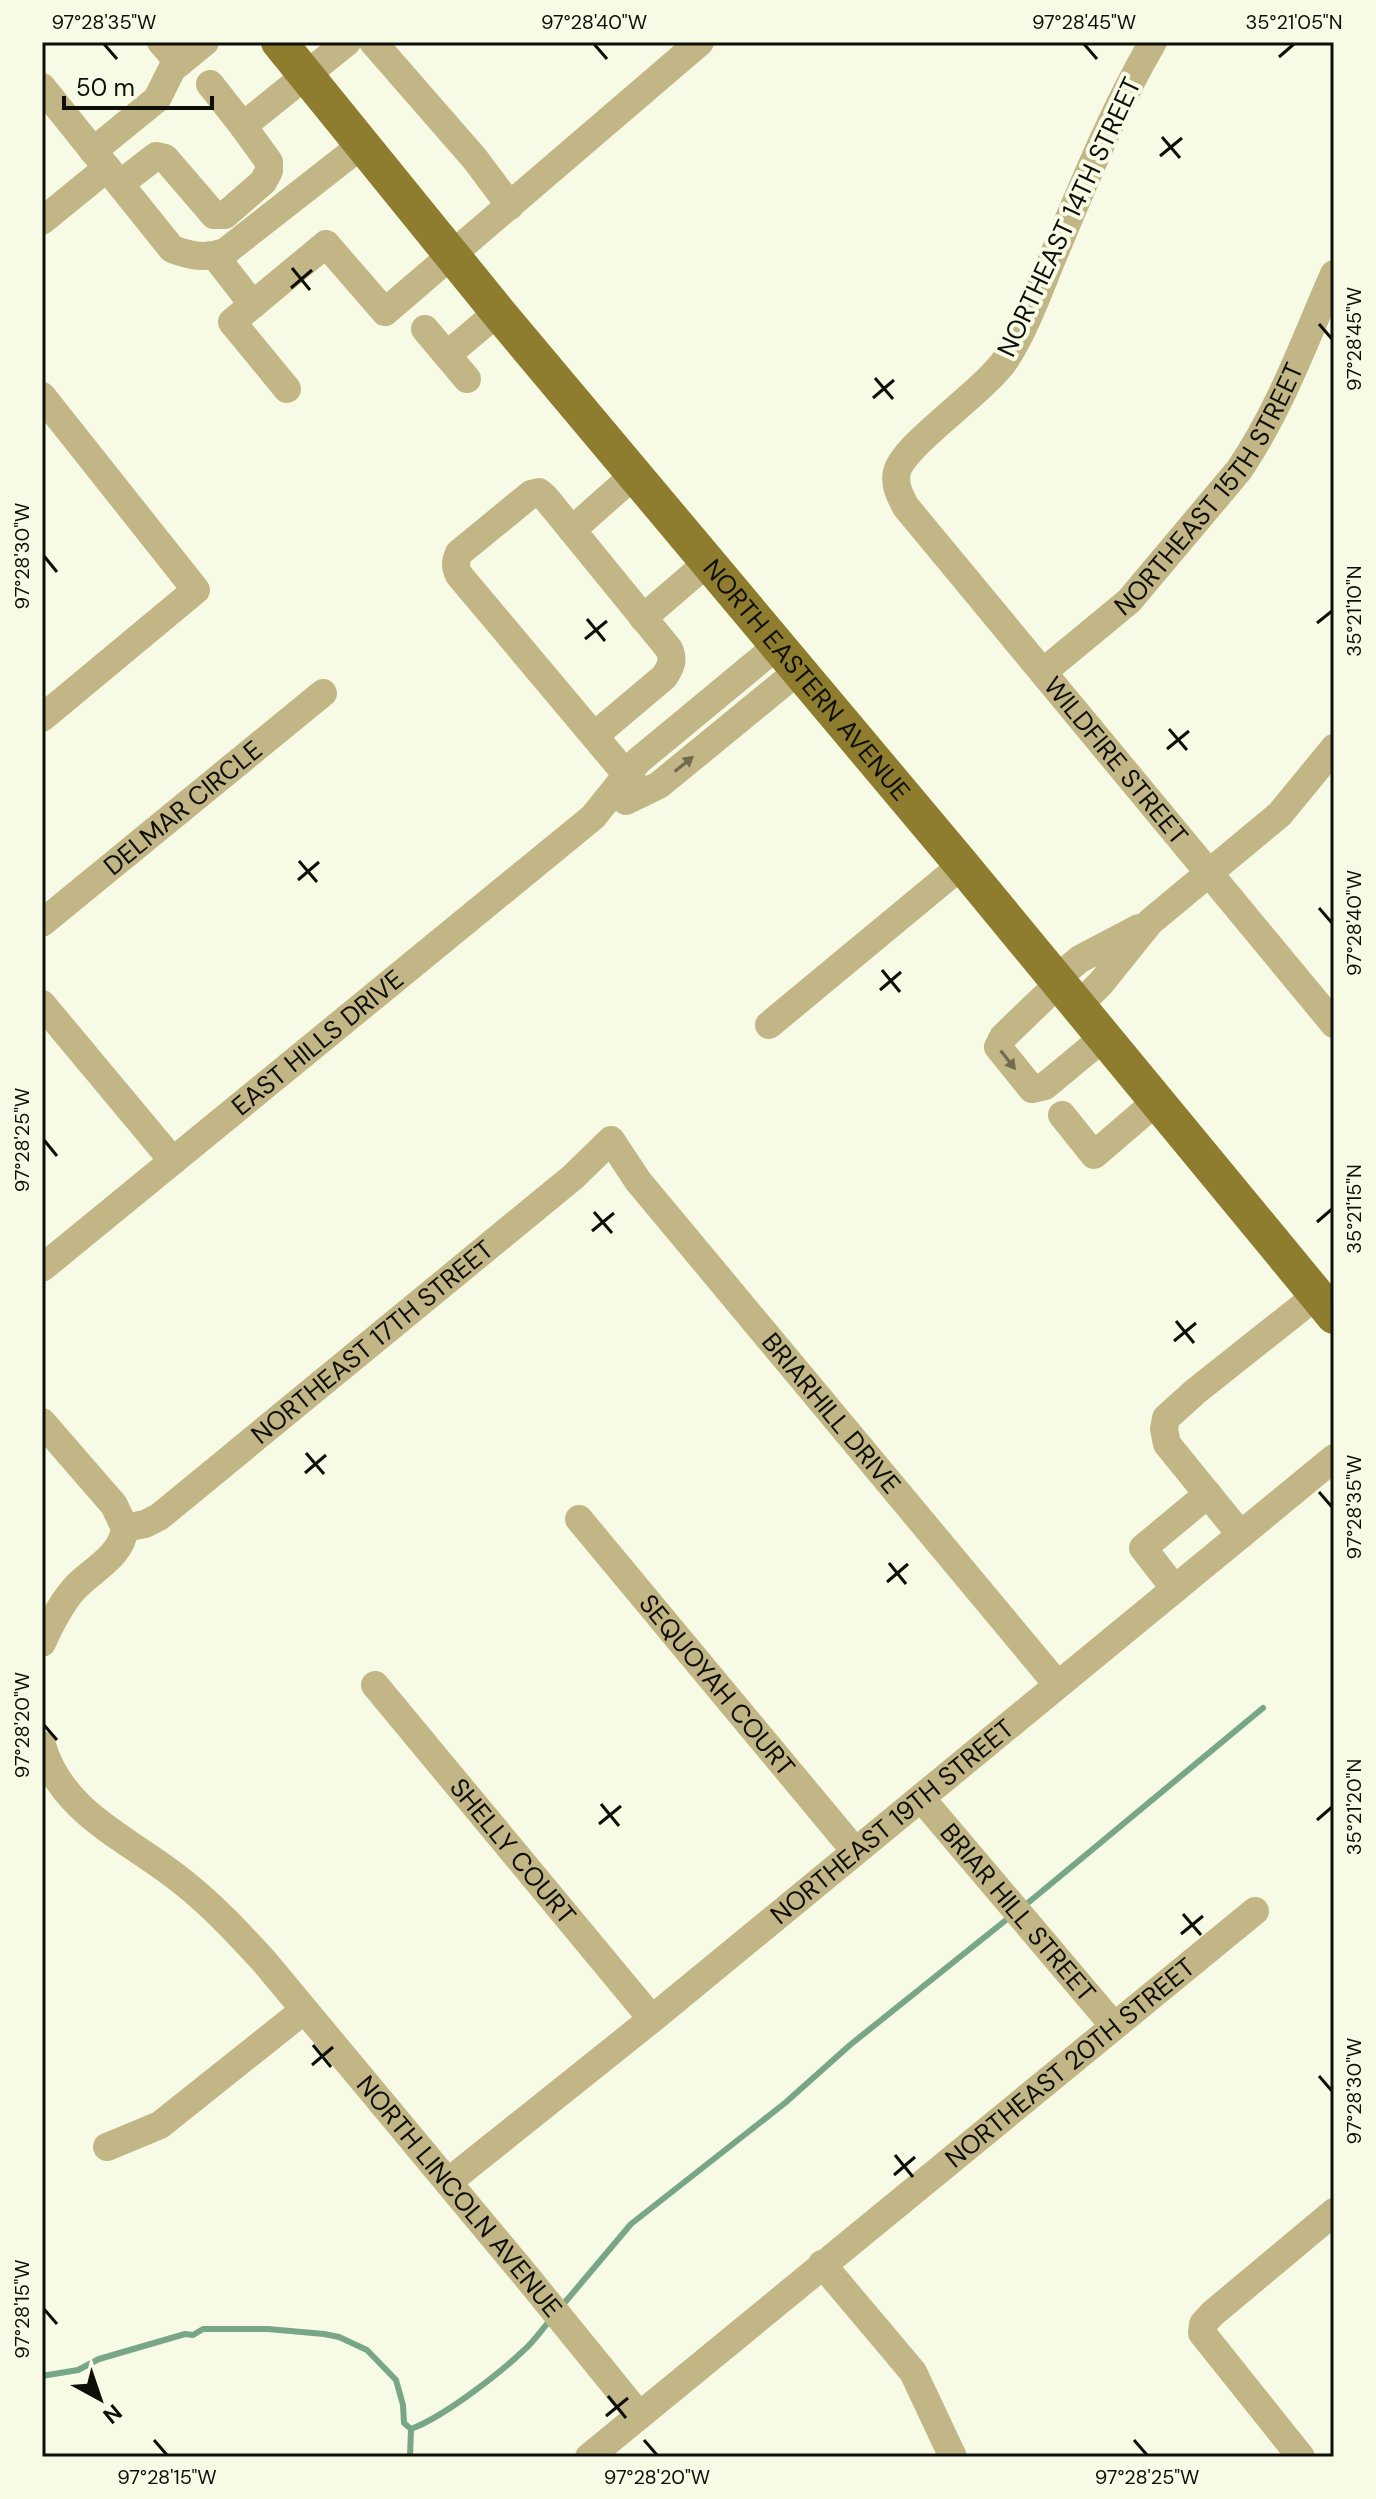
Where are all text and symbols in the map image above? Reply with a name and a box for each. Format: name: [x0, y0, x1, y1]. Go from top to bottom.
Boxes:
text: 97°28'35"W: [52, 9, 156, 35]
text: 97°28'40"W: [541, 9, 647, 35]
text: 97°28'45"W: [1032, 9, 1136, 35]
text: 35°21'05"N: [1246, 9, 1343, 35]
scale bar: [64, 60, 212, 110]
text: 50 m: [76, 72, 135, 103]
street label: NORTHEAST 14TH STREET: [989, 72, 1149, 362]
text: 97°28'45"W: [1341, 287, 1367, 391]
street label: NORTHEAST 15TH STREET: [1107, 357, 1311, 623]
text: 97°28'30"W: [9, 503, 35, 609]
street label: NORTH EASTERN AVENUE: [696, 552, 918, 808]
text: 35°21'10"N: [1341, 565, 1367, 657]
street label: WILDFIRE STREET: [1036, 669, 1196, 852]
street label: DELMAR CIRCLE: [97, 733, 269, 883]
one-way arrow: [674, 756, 694, 773]
text: 97°28'40"W: [1341, 870, 1367, 976]
street label: EAST HILLS DRIVE: [225, 962, 410, 1123]
one-way arrow: [999, 1050, 1016, 1070]
text: 97°28'25"W: [9, 1088, 35, 1192]
text: 35°21'15"N: [1341, 1164, 1367, 1254]
street label: NORTHEAST 17TH STREET: [244, 1232, 500, 1451]
street label: BRIARHILL DRIVE: [754, 1326, 908, 1501]
text: 97°28'35"W: [1341, 1455, 1367, 1559]
street label: SEQUOYAH COURT: [632, 1587, 803, 1783]
text: 97°28'20"W: [9, 1672, 35, 1778]
street label: NORTHEAST 19TH STREET: [763, 1711, 1021, 1932]
text: 35°21'20"N: [1341, 1759, 1367, 1855]
street label: SHELLY COURT: [442, 1771, 583, 1931]
street label: BRIAR HILL STREET: [933, 1816, 1103, 2009]
street label: NORTHEAST 20TH STREET: [938, 1950, 1202, 2175]
text: 97°28'30"W: [1341, 2038, 1367, 2144]
street label: NORTH LINCOLN AVENUE: [349, 2068, 570, 2324]
text: 97°28'15"W: [9, 2259, 35, 2359]
north arrow: [60, 2359, 140, 2439]
text: N: [97, 2398, 128, 2430]
text: 97°28'15"W: [117, 2464, 217, 2490]
text: 97°28'20"W: [604, 2464, 710, 2490]
text: 97°28'25"W: [1095, 2464, 1199, 2490]

